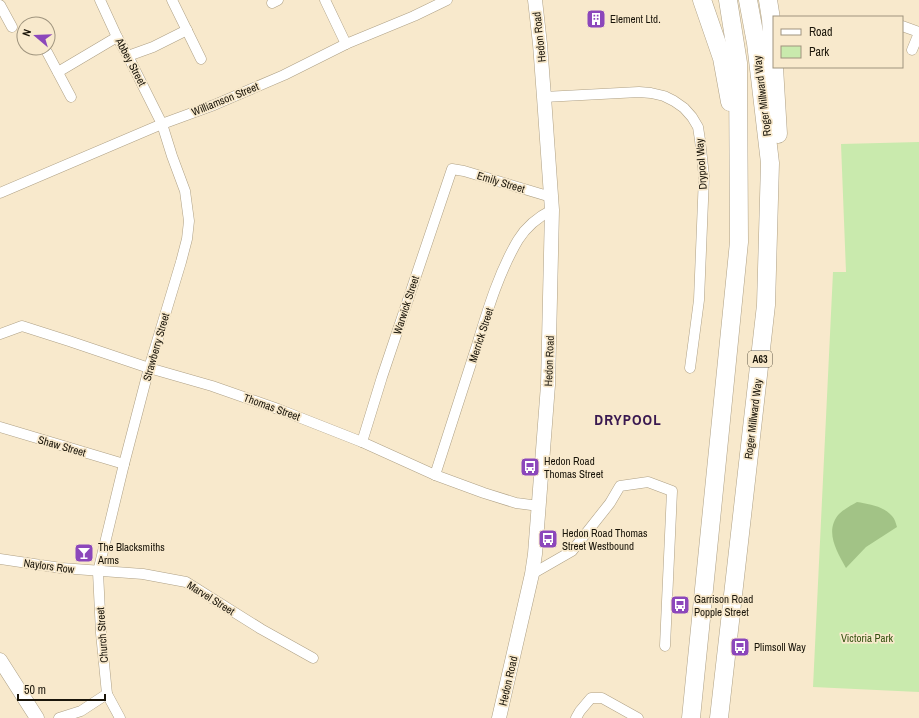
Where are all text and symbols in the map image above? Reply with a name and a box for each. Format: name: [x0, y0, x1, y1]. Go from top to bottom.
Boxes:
building icon: Element Ltd.: [585, 8, 607, 30]
street label: Hedon Road: [529, 11, 549, 63]
place label: Element Ltd.: [610, 12, 661, 26]
north arrow: [16, 16, 56, 56]
legend: [773, 16, 903, 68]
text: Road: [809, 24, 833, 40]
text: N: [19, 27, 34, 38]
street label: Abbey Street: [112, 35, 150, 89]
text: Park: [809, 44, 829, 60]
street label: Roger Millward Way: [750, 55, 774, 137]
street label: Williamson Street: [189, 79, 261, 119]
street label: Drypool Way: [692, 137, 710, 190]
street label: Emily Street: [475, 168, 527, 196]
street label: Warwick Street: [390, 273, 422, 336]
street label: Merrick Street: [466, 305, 497, 364]
street label: Strawberry Street: [140, 311, 173, 383]
street label: Hedon Road: [541, 335, 557, 387]
road number: A63: [748, 351, 772, 367]
street label: Roger Millward Way: [741, 378, 765, 460]
street label: Thomas Street: [242, 390, 303, 424]
district label: DRYPOOL: [594, 409, 662, 430]
street label: Shaw Street: [36, 432, 88, 460]
place label: Hedon Road Thomas Street: [544, 454, 604, 481]
bus stop icon: Hedon Road Thomas Street: [519, 456, 541, 478]
place label: Hedon Road Thomas Street Westbound: [562, 526, 648, 553]
bus stop icon: Hedon Road Thomas Street Westbound: [537, 528, 559, 550]
place label: The Blacksmiths Arms: [97, 540, 165, 567]
bar icon: The Blacksmiths Arms: [73, 542, 95, 564]
street label: Naylors Row: [23, 556, 76, 577]
street label: Marvel Street: [185, 578, 238, 618]
place label: Garrison Road Popple Street: [694, 592, 753, 619]
bus stop icon: Garrison Road Popple Street: [669, 594, 691, 616]
street label: Church Street: [93, 606, 111, 663]
park label: Victoria Park: [841, 631, 893, 645]
bus stop icon: Plimsoll Way: [729, 636, 751, 658]
place label: Plimsoll Way: [754, 640, 806, 654]
street label: Hedon Road: [495, 655, 521, 707]
scale bar: [18, 676, 105, 702]
text: 50 m: [24, 682, 46, 698]

